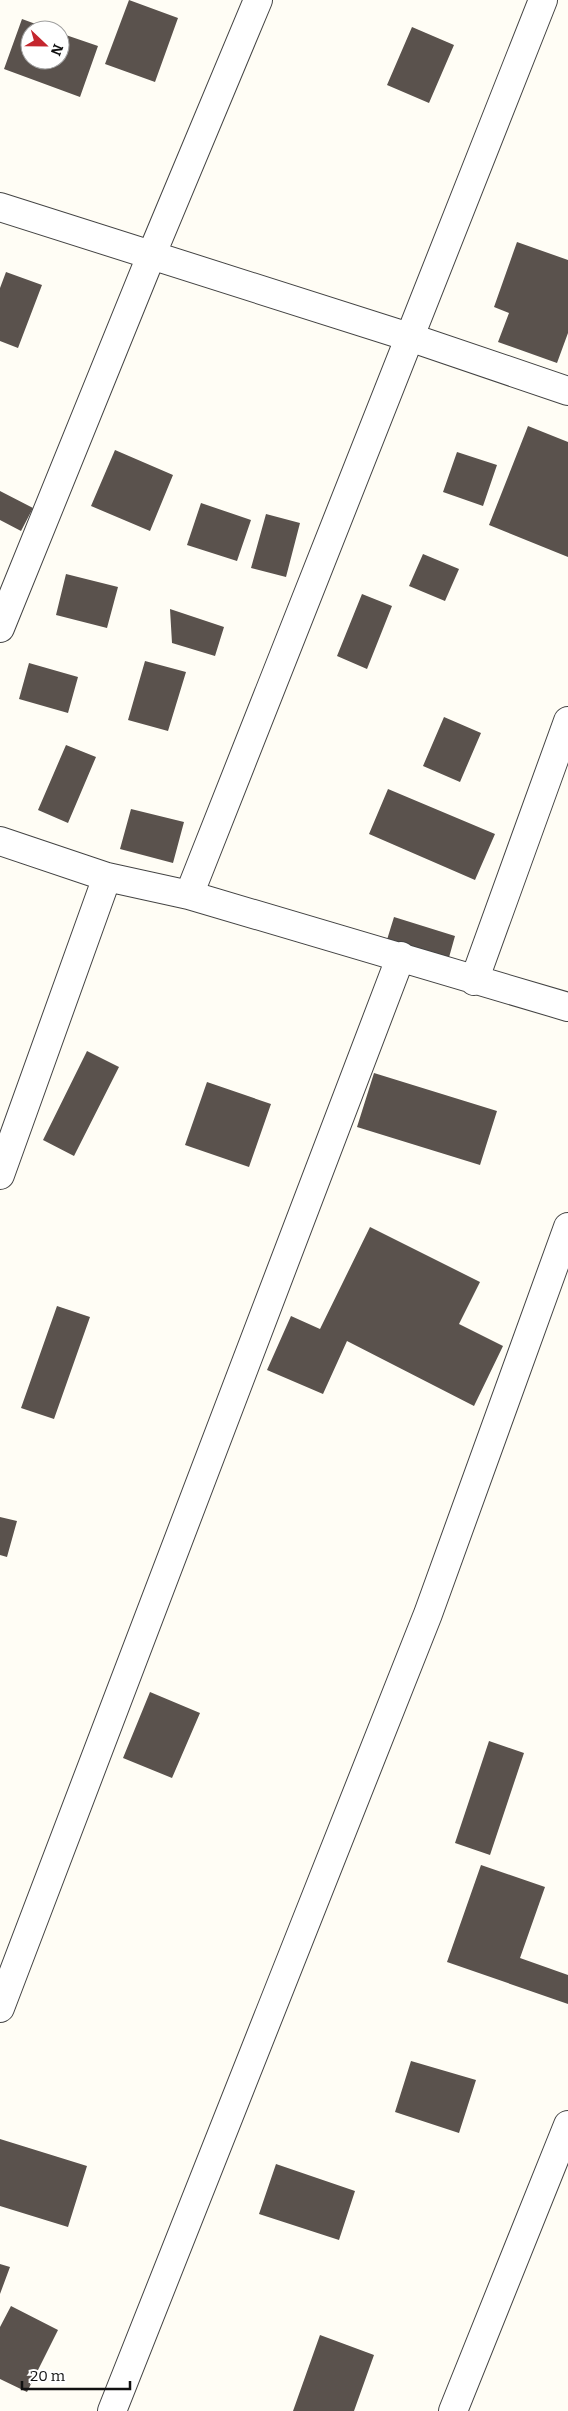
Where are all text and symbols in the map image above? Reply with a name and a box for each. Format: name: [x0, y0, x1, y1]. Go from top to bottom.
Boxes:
north arrow: [20, 20, 70, 70]
text: N: [47, 41, 66, 58]
scale bar: [22, 2358, 130, 2390]
text: 20 m: [30, 2367, 66, 2385]

